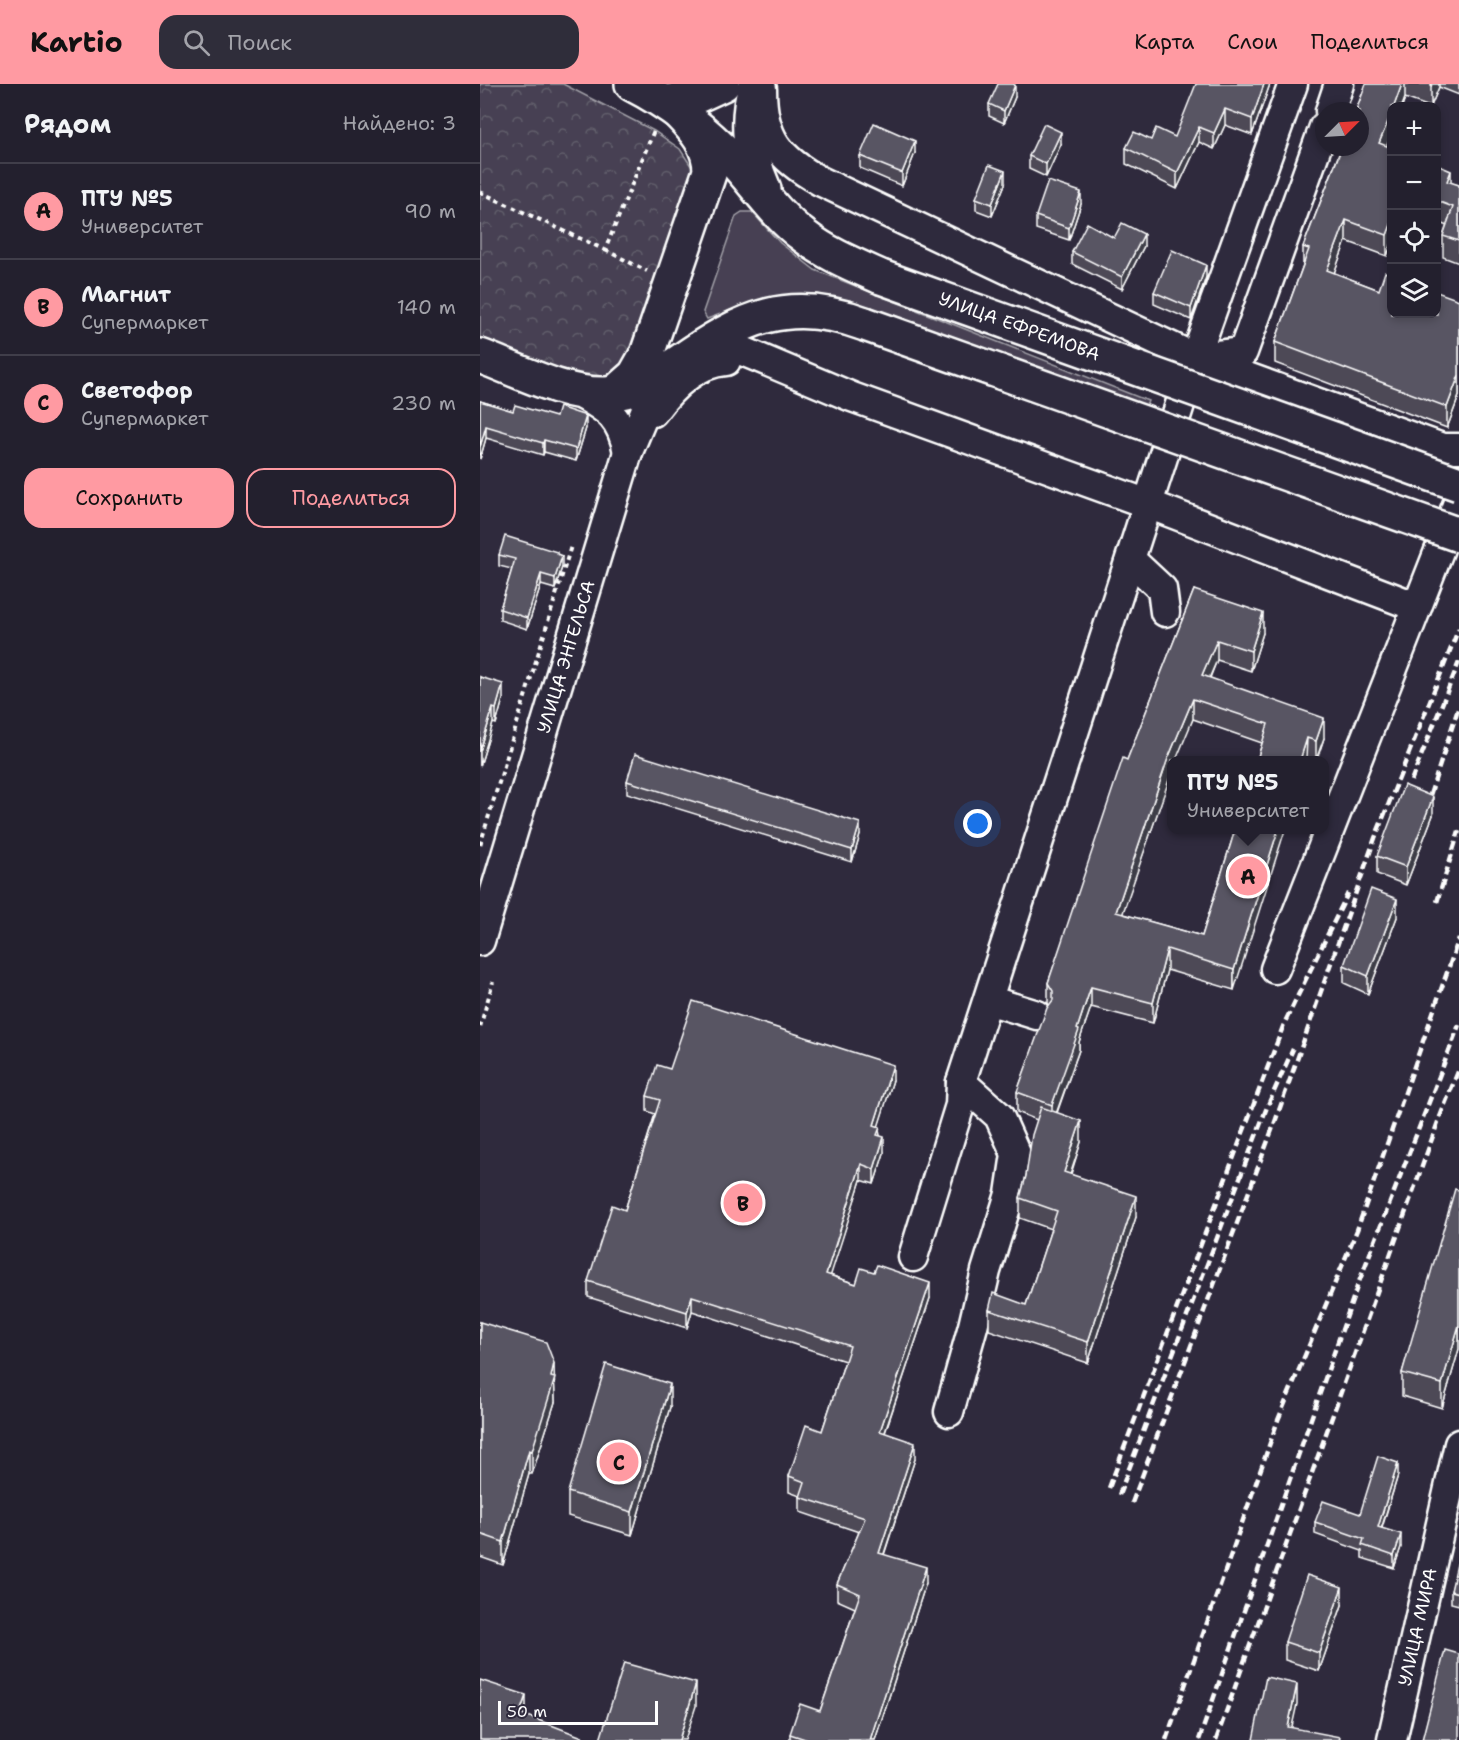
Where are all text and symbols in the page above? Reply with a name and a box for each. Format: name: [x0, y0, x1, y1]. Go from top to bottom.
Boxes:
search box: [159, 15, 579, 69]
text: Kartio: [30, 23, 123, 61]
icon: search: [180, 26, 213, 59]
text: Поиск: [228, 28, 292, 57]
text: Карта: [1134, 28, 1194, 56]
text: Слои: [1227, 28, 1278, 56]
text: Поделиться: [1311, 28, 1429, 56]
north arrow: [1315, 102, 1369, 156]
map controls: [1387, 102, 1441, 318]
button: +: [1387, 102, 1441, 156]
text: Рядом: [24, 106, 111, 141]
text: Найдено: 3: [343, 110, 456, 136]
button: −: [1387, 156, 1441, 210]
text: ПТУ №5: [81, 184, 173, 213]
text: A: [36, 198, 51, 224]
text: 90 m: [404, 198, 456, 224]
button: locate: [1387, 210, 1441, 264]
text: Университет: [81, 213, 203, 239]
button: layers: [1387, 264, 1441, 318]
text: Магнит: [81, 280, 171, 309]
street label: УЛИЦА ЕФРЕМОВА: [936, 287, 1103, 366]
text: B: [37, 294, 50, 320]
text: 140 m: [397, 294, 456, 320]
text: Супермаркет: [81, 309, 208, 335]
text: Светофор: [81, 376, 193, 405]
text: C: [37, 390, 50, 416]
text: 230 m: [391, 390, 456, 416]
text: Супермаркет: [81, 405, 208, 431]
button: Сохранить: [24, 468, 234, 528]
button: Поделиться: [246, 468, 456, 528]
street label: УЛИЦА ЭНГЕЛЬСА: [532, 577, 601, 736]
popup: [1167, 756, 1329, 834]
text: ПТУ №5: [1187, 768, 1279, 797]
text: Университет: [1187, 797, 1309, 823]
your location: [963, 809, 992, 838]
pin: A: [1228, 854, 1268, 898]
pin: B: [724, 1180, 762, 1226]
pin: C: [600, 1440, 638, 1484]
street label: УЛИЦА МИРА: [1393, 1565, 1443, 1688]
scale bar: [498, 1698, 658, 1726]
text: 50 m: [507, 1701, 547, 1722]

